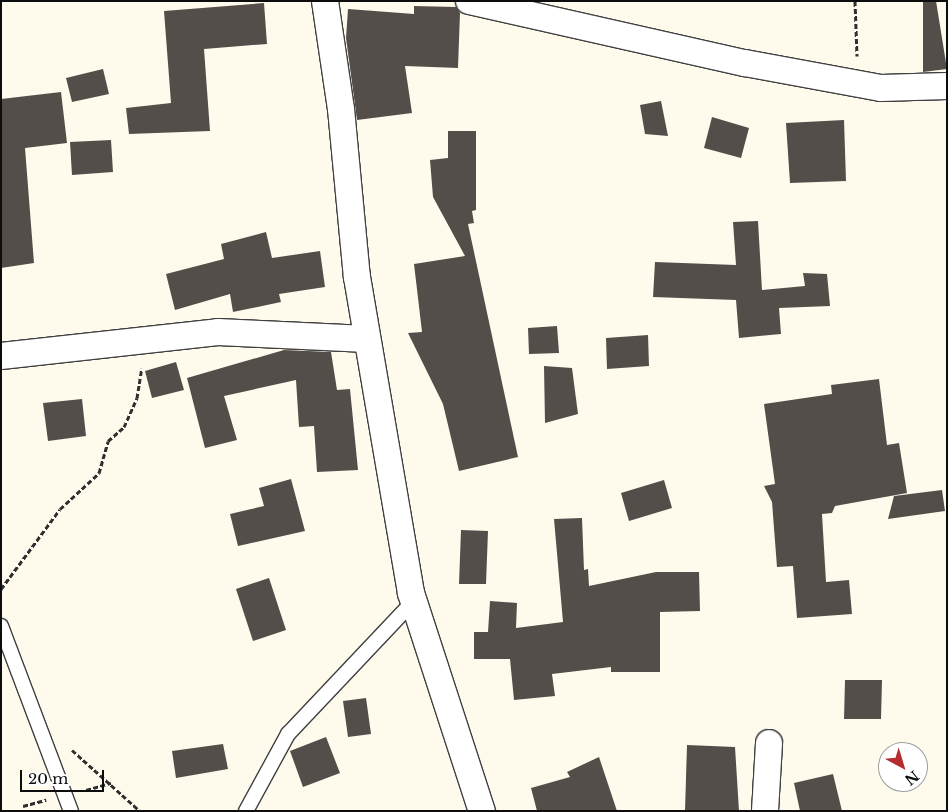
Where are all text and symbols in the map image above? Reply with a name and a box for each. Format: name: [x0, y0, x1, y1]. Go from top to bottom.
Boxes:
north arrow: [878, 742, 928, 792]
scale bar: [22, 760, 106, 792]
text: N: [901, 767, 923, 789]
text: 20 m: [28, 769, 68, 788]

